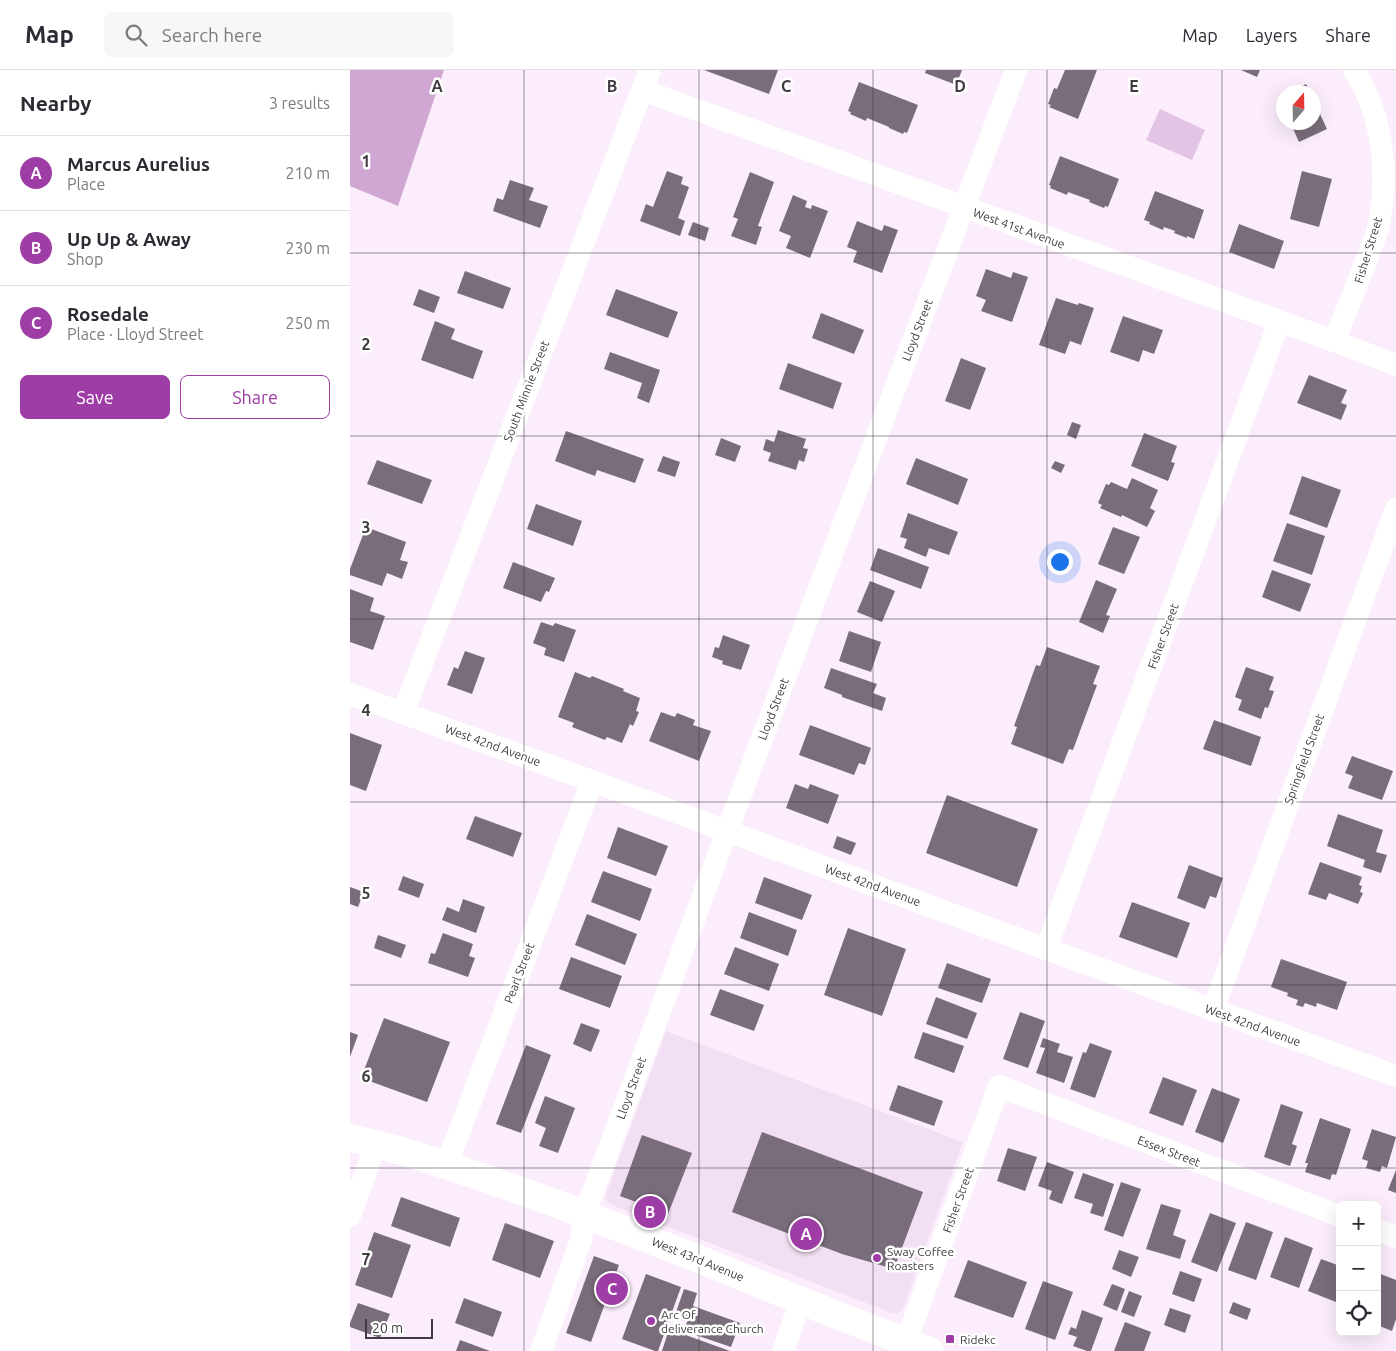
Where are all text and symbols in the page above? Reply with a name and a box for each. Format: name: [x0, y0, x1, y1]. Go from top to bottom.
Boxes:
search box: [104, 12, 454, 57]
text: Map: [25, 21, 74, 48]
icon: search: [122, 21, 150, 49]
text: Search here: [162, 24, 262, 46]
text: Map: [1182, 25, 1218, 45]
text: Layers: [1246, 25, 1297, 45]
text: Share: [1325, 25, 1371, 45]
text: A: [431, 77, 443, 95]
text: B: [607, 77, 617, 95]
text: C: [781, 77, 791, 95]
text: D: [954, 77, 966, 95]
text: E: [1129, 77, 1139, 95]
north arrow: [1276, 85, 1321, 130]
text: Nearby: [20, 91, 91, 115]
text: 3 results: [269, 94, 330, 112]
text: 1: [361, 152, 371, 170]
text: Marcus Aurelius: [67, 153, 210, 175]
text: A: [30, 164, 42, 182]
text: 210 m: [285, 164, 330, 182]
text: Place: [67, 175, 105, 193]
street label: West 41st Avenue: [971, 205, 1067, 251]
street label: Fisher Street: [1352, 215, 1384, 285]
text: Up Up & Away: [67, 228, 191, 250]
text: B: [31, 239, 41, 257]
text: 230 m: [285, 239, 330, 257]
text: Shop: [67, 250, 103, 268]
street label: Lloyd Street: [899, 297, 935, 363]
text: Rosedale: [67, 303, 149, 325]
text: C: [31, 314, 41, 332]
text: 250 m: [285, 314, 330, 332]
text: Place · Lloyd Street: [67, 325, 204, 343]
text: 2: [361, 335, 371, 353]
street label: South Minnie Street: [501, 338, 551, 443]
button: Save: [20, 375, 170, 419]
button: Share: [180, 375, 330, 419]
text: 3: [361, 518, 371, 536]
your location: [1047, 549, 1073, 575]
street label: Fisher Street: [1145, 601, 1181, 671]
street label: Lloyd Street: [755, 676, 791, 742]
text: 4: [361, 701, 371, 719]
street label: Springfield Street: [1282, 712, 1326, 806]
street label: West 42nd Avenue: [443, 722, 543, 768]
street label: West 42nd Avenue: [823, 862, 923, 908]
text: 5: [361, 884, 371, 902]
street label: Pearl Street: [502, 941, 537, 1005]
street label: West 42nd Avenue: [1203, 1002, 1303, 1048]
street label: Lloyd Street: [614, 1055, 648, 1121]
text: 6: [361, 1067, 371, 1085]
street label: Essex Street: [1136, 1133, 1202, 1169]
street label: Fisher Street: [940, 1165, 976, 1235]
pin: B: [634, 1193, 666, 1231]
map controls: [1336, 1201, 1381, 1336]
button: +: [1336, 1201, 1381, 1246]
pin: A: [790, 1215, 822, 1253]
street label: West 43rd Avenue: [650, 1235, 746, 1283]
place label: Sway Coffee Roasters: [887, 1245, 954, 1272]
button: −: [1336, 1246, 1381, 1291]
text: 7: [361, 1250, 371, 1268]
marker: Sway Coffee Roasters: [871, 1252, 883, 1264]
pin: C: [596, 1270, 628, 1308]
button: locate: [1336, 1291, 1381, 1336]
place label: Arc Of deliverance Church: [661, 1308, 764, 1335]
marker: Arc Of deliverance Church: [645, 1315, 657, 1327]
scale bar: [365, 1316, 432, 1339]
text: 20 m: [372, 1320, 403, 1336]
marker: Ridekc: [944, 1333, 956, 1345]
place label: Ridekc: [960, 1333, 996, 1346]

